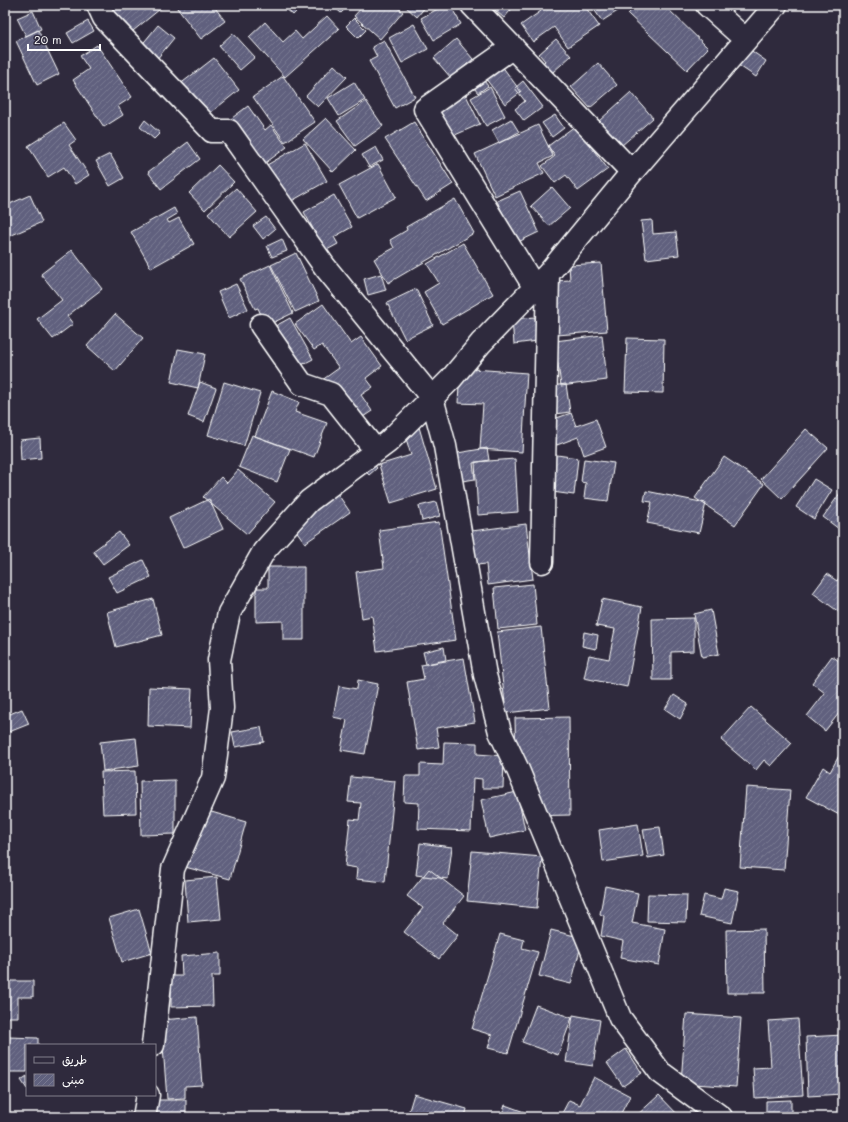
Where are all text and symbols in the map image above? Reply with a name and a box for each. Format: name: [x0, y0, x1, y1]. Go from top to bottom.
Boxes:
scale bar: [28, 26, 100, 52]
text: 20 m: [34, 31, 62, 47]
legend: [26, 1044, 156, 1096]
text: طريق: [62, 1051, 87, 1067]
text: مبنى: [62, 1071, 85, 1088]

